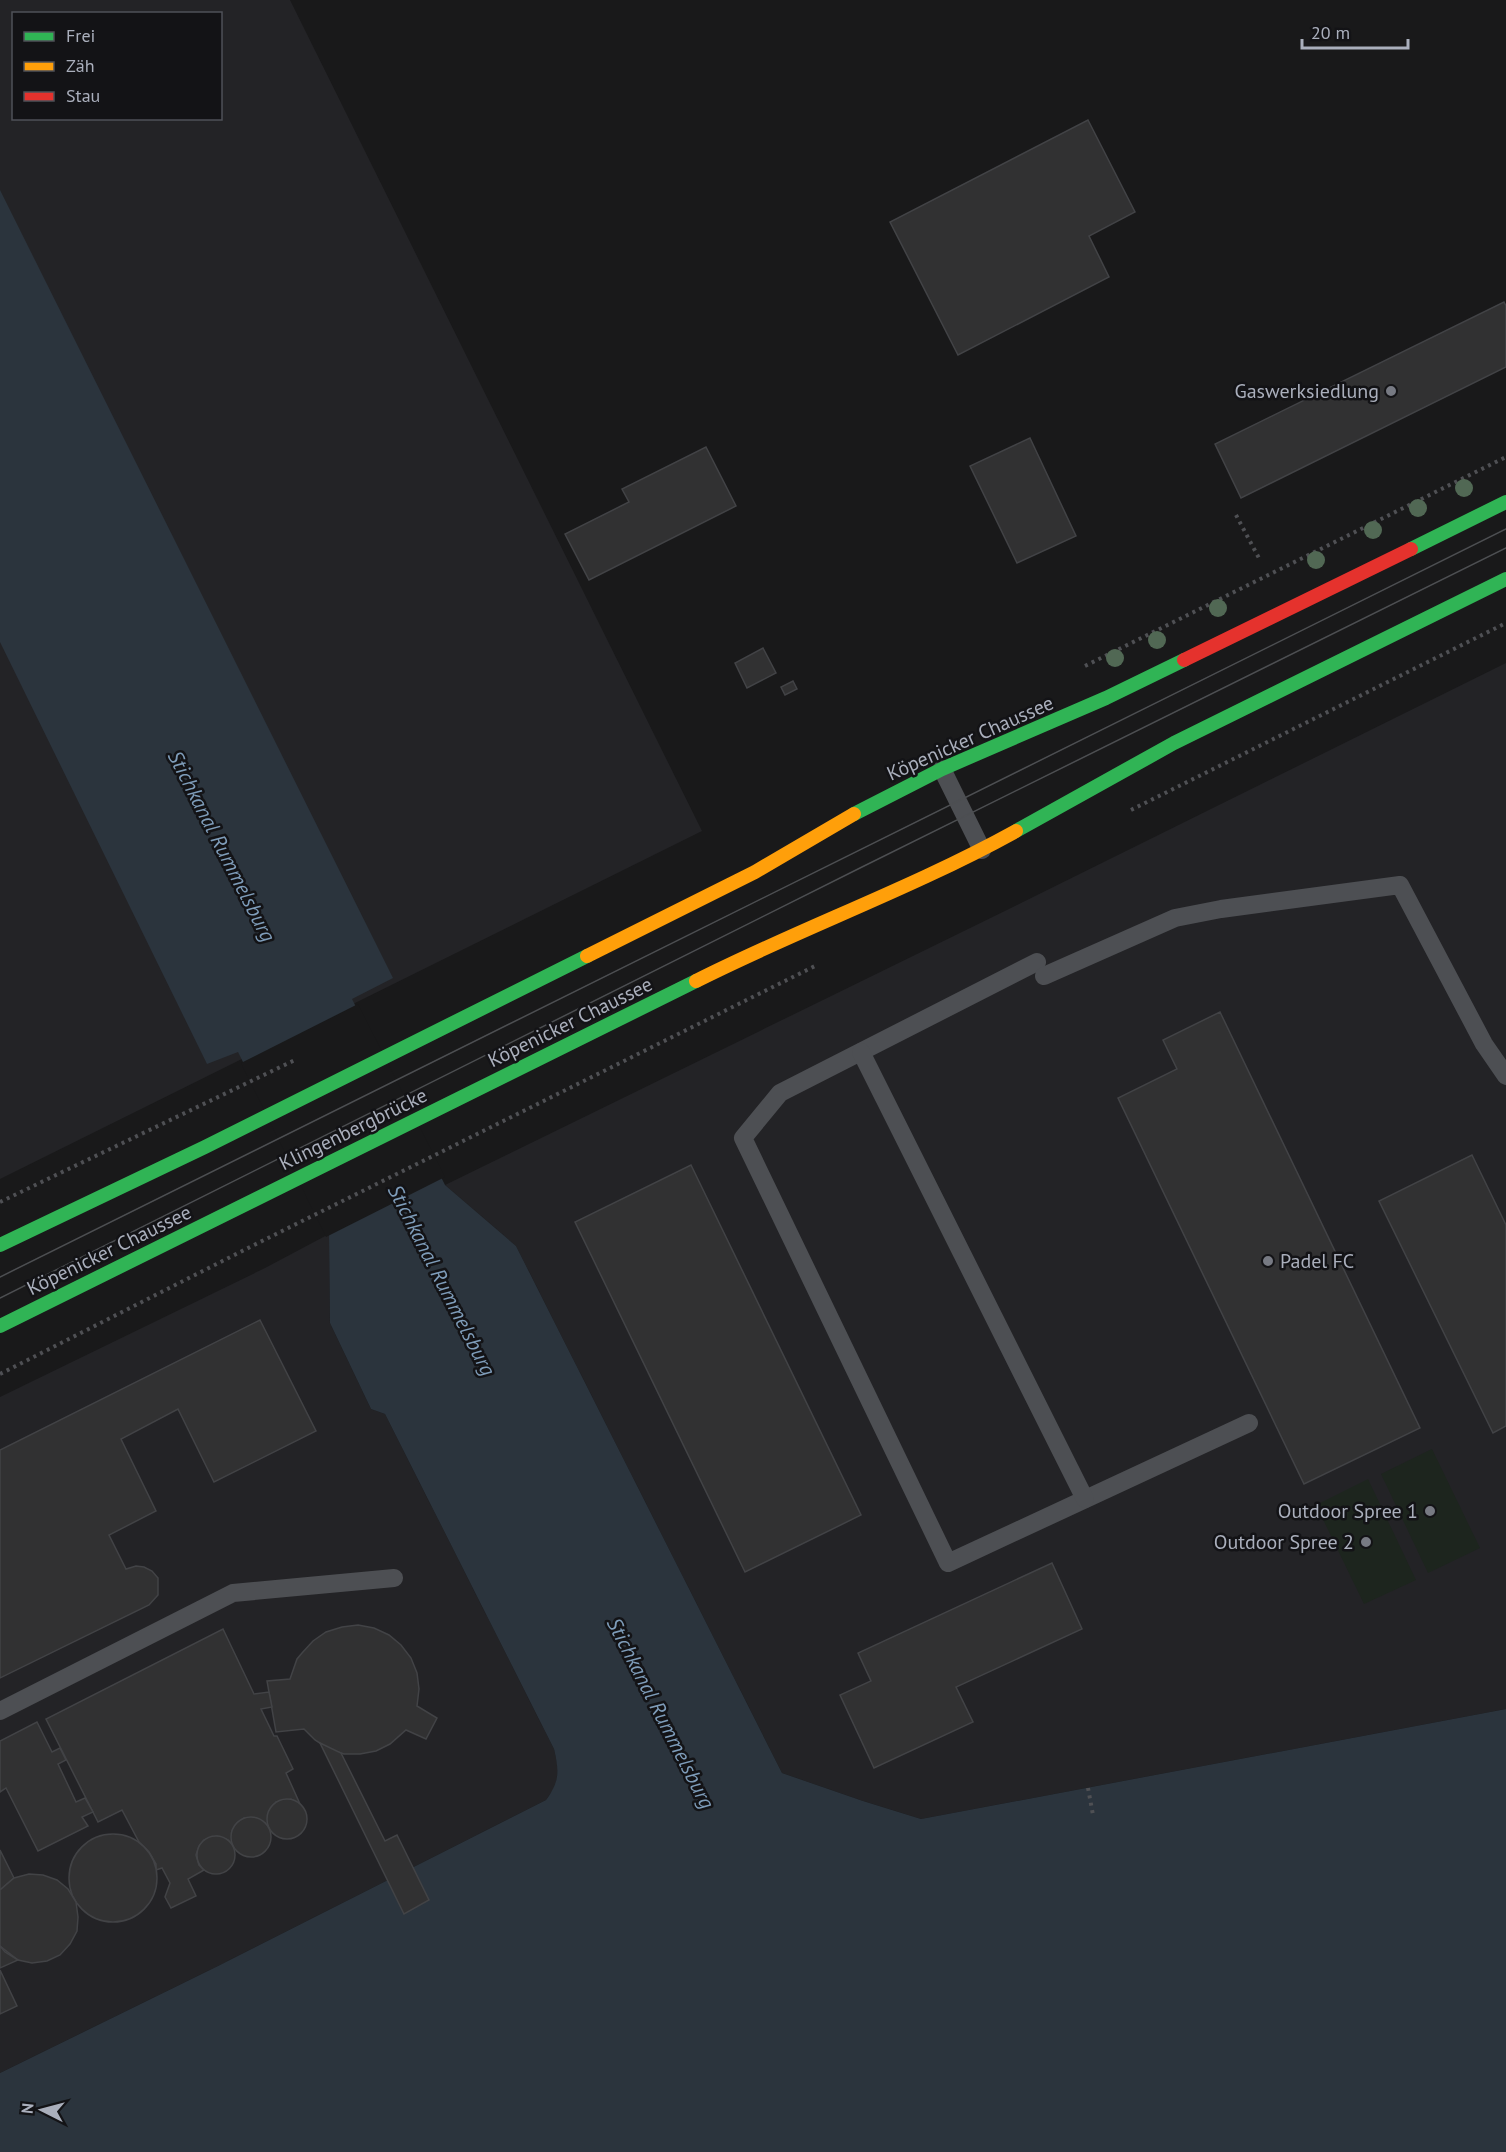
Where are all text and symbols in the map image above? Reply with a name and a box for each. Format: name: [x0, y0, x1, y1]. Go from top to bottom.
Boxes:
legend: [12, 12, 222, 120]
scale bar: [1302, 12, 1408, 50]
text: 20 m: [1311, 21, 1350, 44]
text: Frei: [66, 24, 95, 47]
text: Zäh: [66, 54, 95, 77]
text: Stau: [66, 84, 100, 107]
place label: Gaswerksiedlung: [1234, 378, 1379, 404]
marker: Gaswerksiedlung: [1384, 384, 1398, 398]
street label: Köpenicker Chaussee: [883, 690, 1057, 786]
water label: Stichkanal Rummelsburg: [162, 746, 282, 947]
street label: Köpenicker Chaussee: [483, 971, 657, 1073]
street label: Klingenbergbrücke: [275, 1082, 431, 1176]
water label: Stichkanal Rummelsburg: [382, 1180, 502, 1381]
street label: Köpenicker Chaussee: [22, 1199, 196, 1301]
place label: Padel FC: [1280, 1248, 1354, 1274]
marker: Padel FC: [1261, 1254, 1275, 1268]
place label: Outdoor Spree 1: [1278, 1498, 1418, 1524]
marker: Outdoor Spree 1: [1423, 1504, 1437, 1518]
place label: Outdoor Spree 2: [1214, 1529, 1354, 1555]
marker: Outdoor Spree 2: [1359, 1535, 1373, 1549]
water label: Stichkanal Rummelsburg: [601, 1613, 721, 1814]
north arrow: [12, 2080, 72, 2140]
text: N: [17, 2102, 38, 2115]

